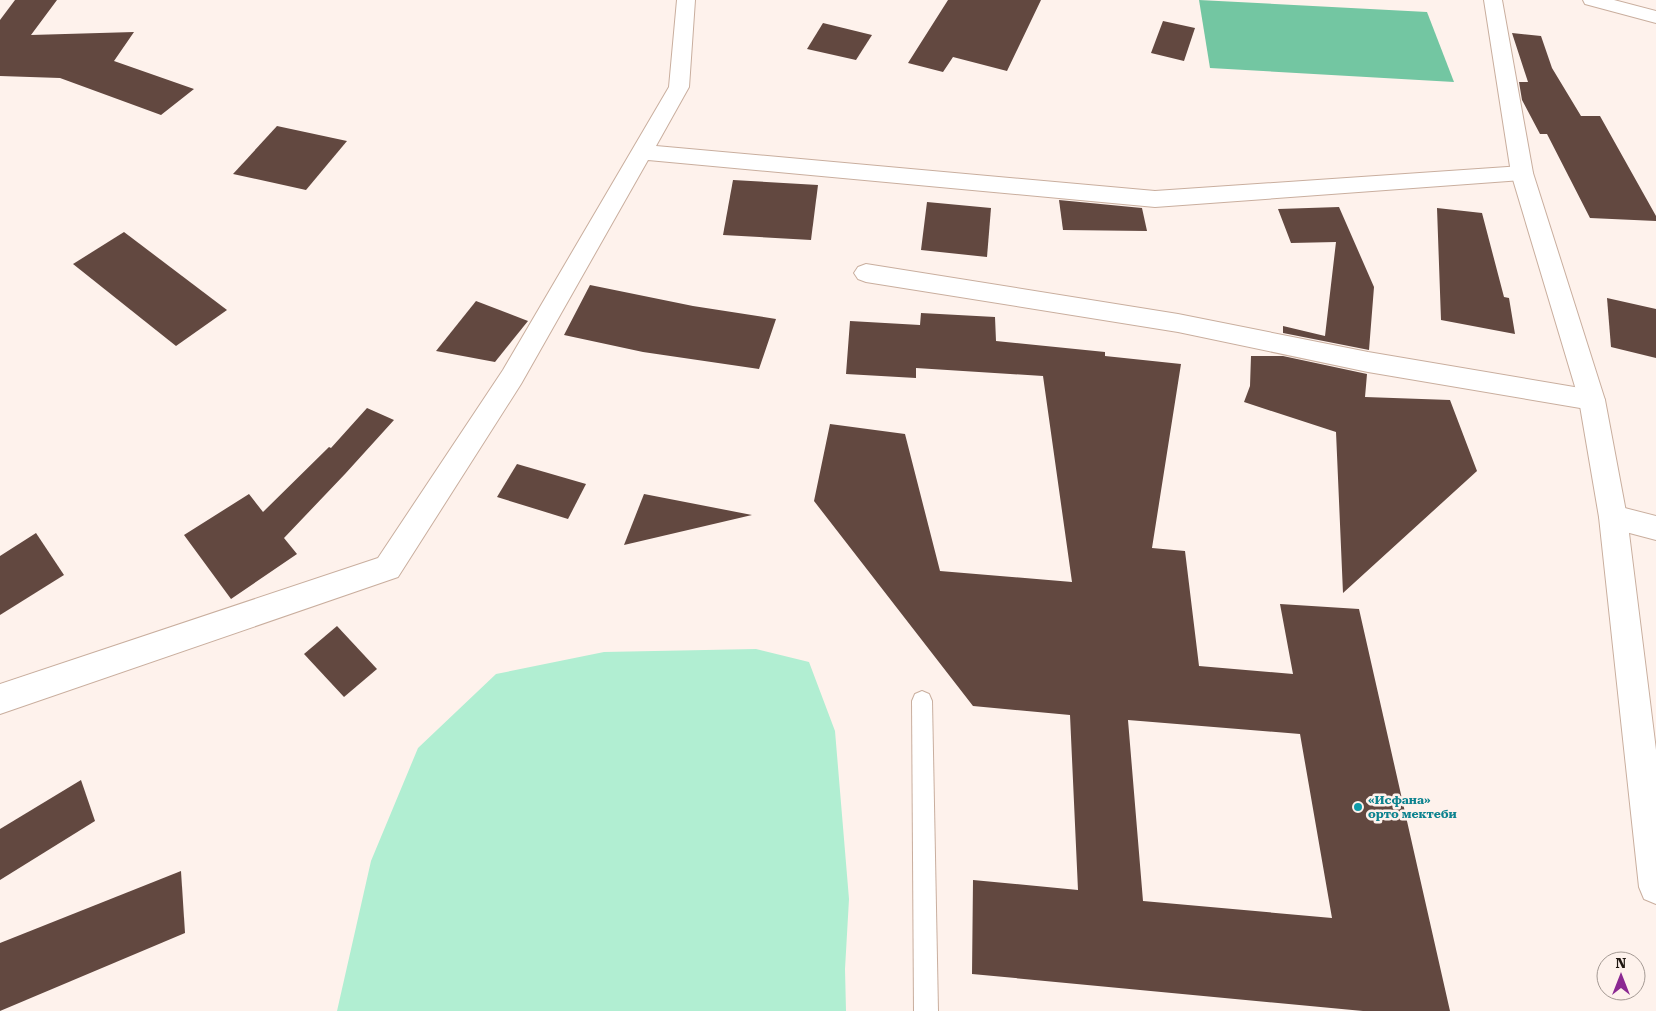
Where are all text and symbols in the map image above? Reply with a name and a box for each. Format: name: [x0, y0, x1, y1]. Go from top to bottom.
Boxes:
place label: «Исфана» орто мектеби: [1368, 793, 1457, 821]
marker: «Исфана» орто мектеби: [1352, 801, 1364, 813]
north arrow: [1596, 951, 1646, 1001]
text: N: [1616, 955, 1627, 971]

